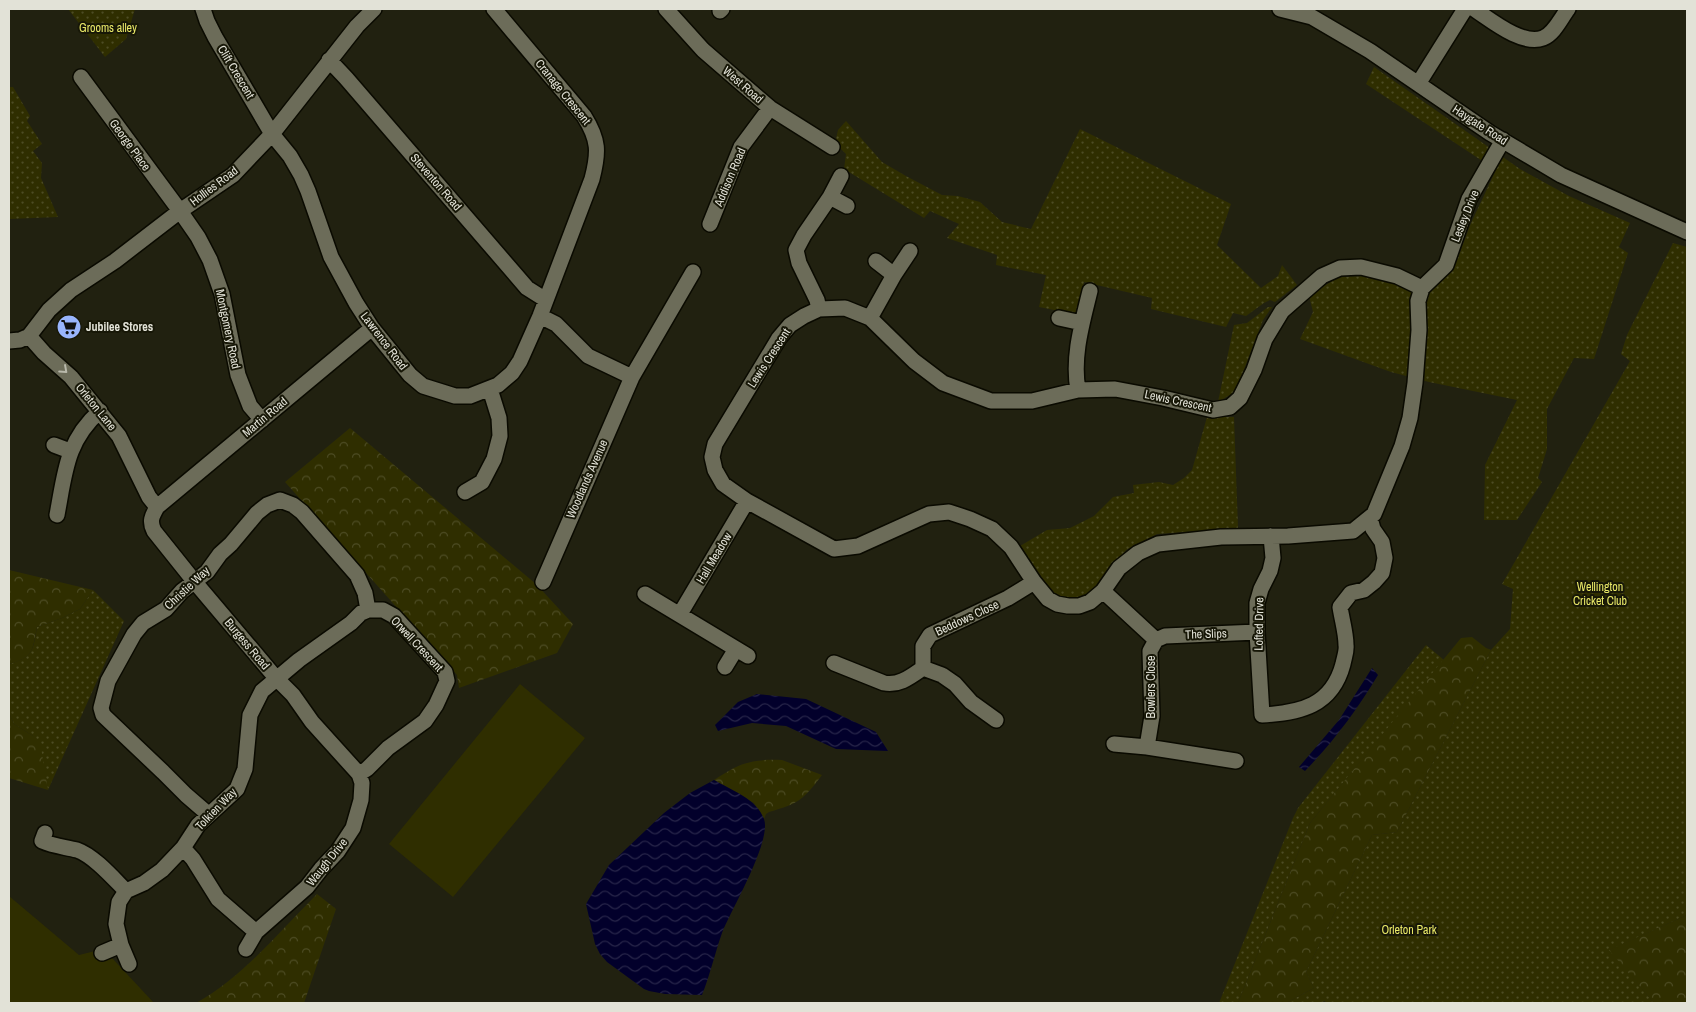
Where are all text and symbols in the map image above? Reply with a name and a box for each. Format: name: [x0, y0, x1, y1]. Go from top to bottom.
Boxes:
park label: Grooms alley: [79, 20, 137, 36]
street label: Clift Crescent: [214, 42, 258, 102]
street label: Cranage Crescent: [532, 56, 595, 128]
street label: West Road: [719, 63, 767, 107]
street label: Haygate Road: [1449, 101, 1511, 149]
street label: George Place: [106, 116, 154, 174]
street label: Addison Road: [710, 145, 750, 210]
street label: Steventon Road: [407, 150, 465, 214]
street label: Hollies Road: [187, 163, 241, 209]
street label: Lesley Drive: [1447, 188, 1483, 244]
street label: Montgomery Road: [212, 288, 244, 370]
street label: Lawrence Road: [357, 309, 411, 373]
supermarket icon: Jubilee Stores: [56, 314, 82, 340]
place label: Jubilee Stores: [86, 319, 154, 335]
street label: Lewis Crescent: [744, 325, 794, 391]
one-way arrow: [58, 365, 67, 374]
street label: Orleton Lane: [72, 380, 120, 434]
street label: Lewis Crescent: [1143, 386, 1213, 416]
street label: Martin Road: [239, 393, 291, 441]
street label: Woodlands Avenue: [563, 437, 611, 521]
street label: Hall Meadow: [692, 529, 736, 586]
street label: Christie Way: [161, 563, 213, 613]
park label: Wellington Cricket Club: [1573, 579, 1627, 609]
street label: Beddows Close: [933, 596, 1001, 640]
street label: Lofted Drive: [1251, 597, 1267, 651]
street label: Orwell Crescent: [387, 613, 447, 675]
street label: Burgess Road: [221, 615, 273, 673]
street label: The Slips: [1185, 625, 1227, 643]
street label: Bowlers Close: [1143, 656, 1159, 718]
street label: Tolkien Way: [192, 784, 240, 834]
street label: Waugh Drive: [303, 835, 351, 889]
park label: Orleton Park: [1381, 922, 1437, 938]

